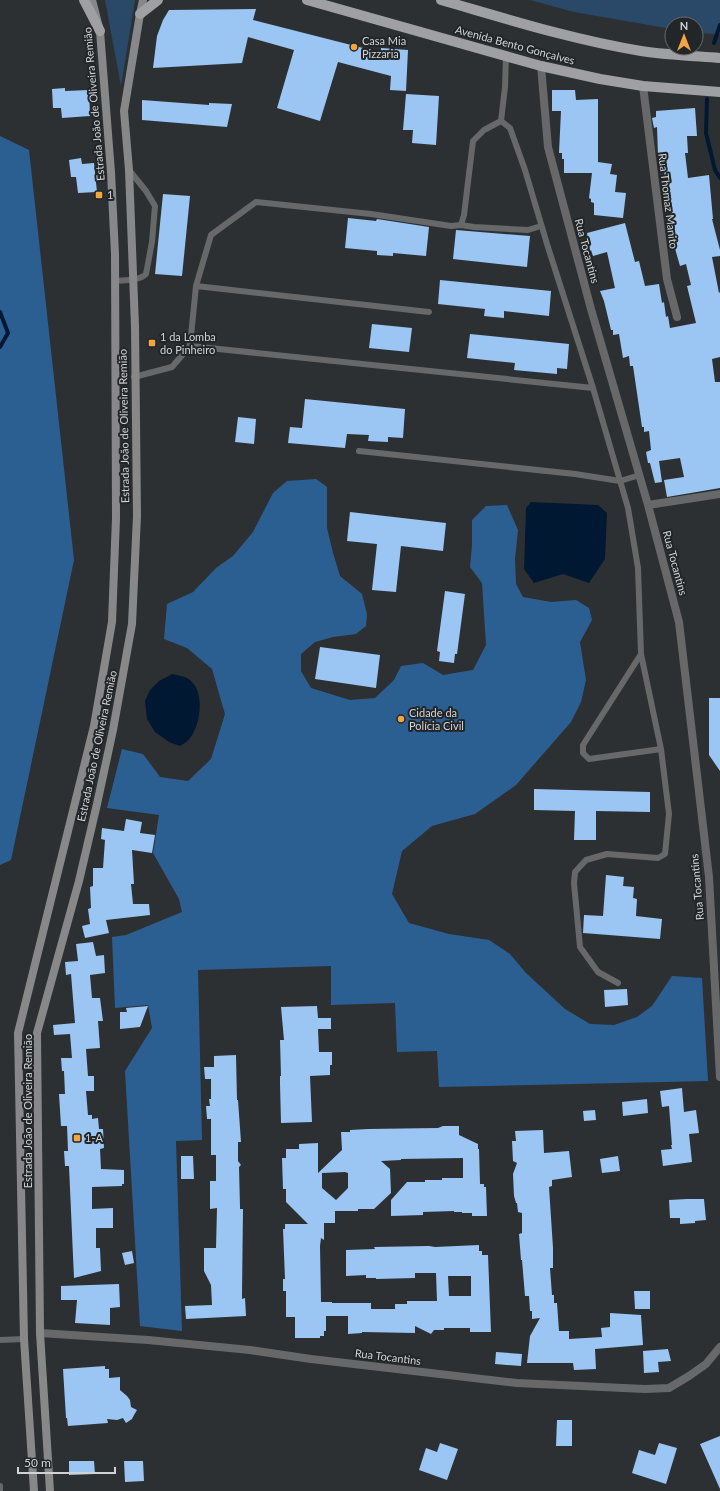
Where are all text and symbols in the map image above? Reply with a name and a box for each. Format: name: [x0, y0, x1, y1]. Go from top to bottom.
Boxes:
north arrow: [664, 16, 704, 56]
text: N: [680, 19, 688, 32]
street label: Avenida Bento Gonçalves: [454, 22, 577, 67]
street label: Estrada João de Oliveira Remião: [80, 27, 107, 181]
place label: Casa Mia Pizzaria: [362, 34, 406, 60]
marker: Casa Mia Pizzaria: [349, 42, 359, 52]
street label: Rua Thomaz Manito: [656, 152, 681, 250]
place label: 1: [107, 188, 113, 201]
marker: 1: [94, 190, 104, 200]
street label: Rua Tocantins: [573, 217, 602, 285]
place label: 1 da Lomba do Pinheiro: [160, 330, 216, 356]
marker: 1 da Lomba do Pinheiro: [147, 338, 157, 348]
street label: Estrada João de Oliveira Remião: [116, 349, 131, 503]
street label: Rua Tocantins: [661, 529, 690, 597]
street label: Estrada João de Oliveira Remião: [74, 669, 119, 823]
place label: Cidade da Polícia Civil: [409, 706, 464, 732]
marker: Cidade da Polícia Civil: [396, 714, 406, 724]
street label: Rua Tocantins: [687, 853, 706, 921]
street label: Estrada João de Oliveira Remião: [21, 1034, 34, 1188]
place label: 1-A: [85, 1131, 103, 1144]
marker: 1-A: [72, 1133, 82, 1143]
street label: Rua Tocantins: [354, 1346, 422, 1367]
scale bar: [18, 1449, 115, 1475]
text: 50 m: [24, 1455, 51, 1470]

